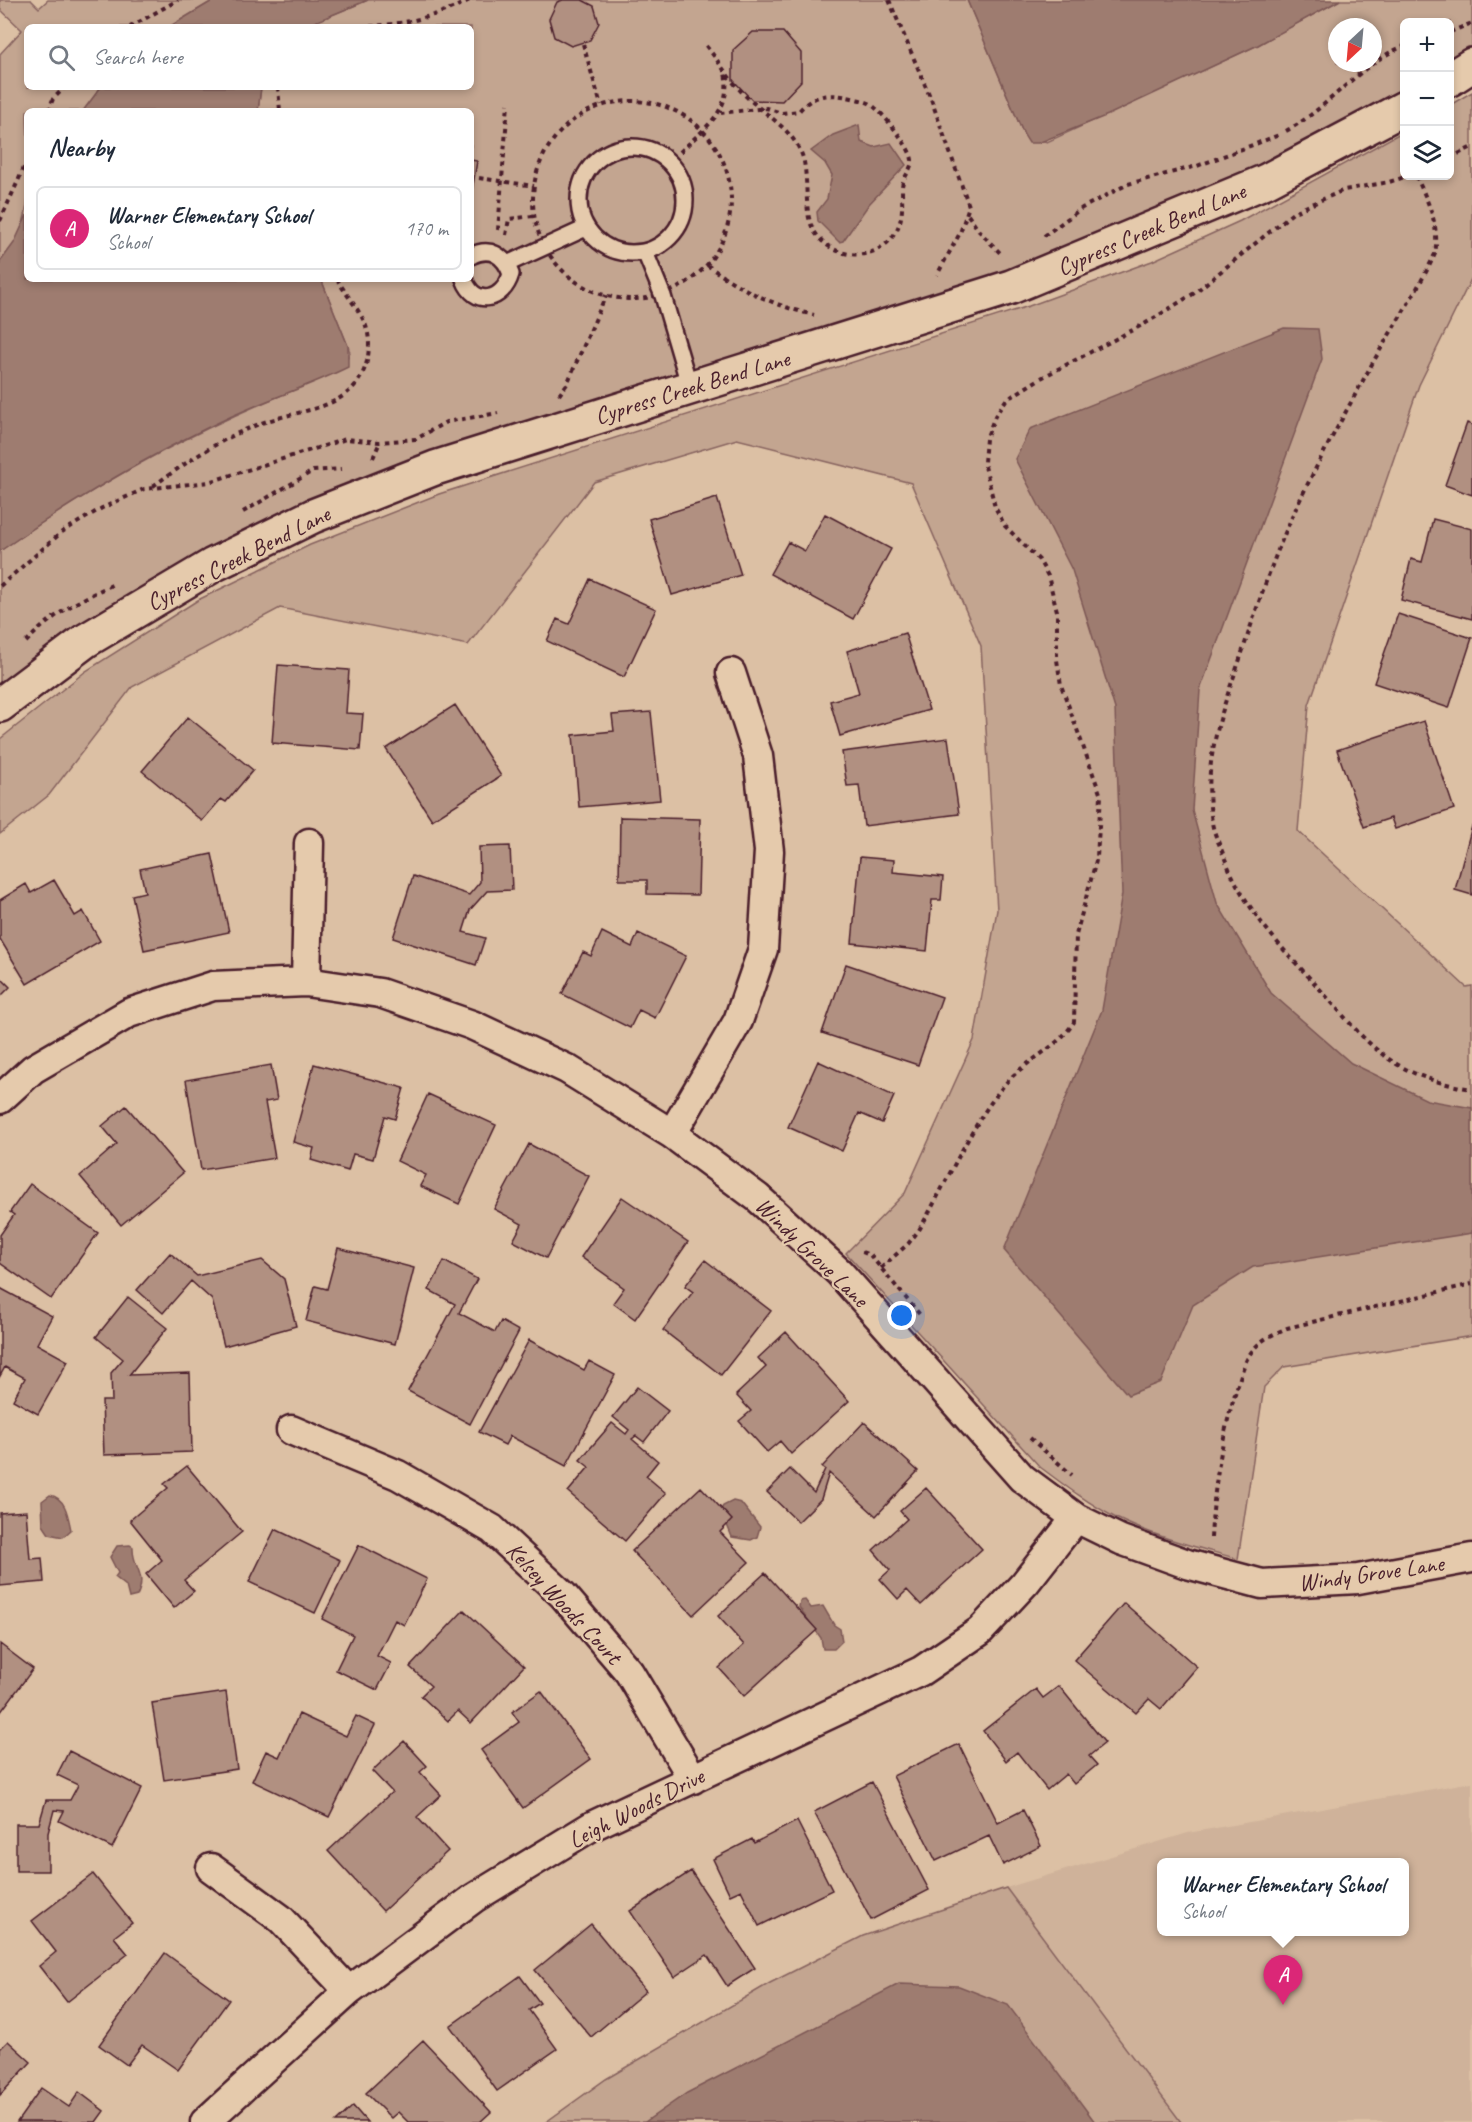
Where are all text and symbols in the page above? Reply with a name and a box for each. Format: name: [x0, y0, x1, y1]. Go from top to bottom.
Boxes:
north arrow: [1328, 18, 1382, 72]
map controls: [1400, 18, 1454, 180]
button: +: [1400, 18, 1454, 72]
search box: [24, 24, 474, 90]
icon: search: [45, 41, 78, 74]
text: Search here: [93, 43, 183, 71]
button: −: [1400, 72, 1454, 126]
button: layers: [1400, 126, 1454, 180]
text: Nearby: [48, 131, 113, 164]
street label: Cypress Creek Bend Lane: [1052, 175, 1252, 282]
text: Warner Elementary School: [107, 202, 311, 230]
text: A: [64, 216, 75, 241]
text: 170 m: [405, 216, 448, 241]
text: School: [107, 230, 150, 255]
street label: Cypress Creek Bend Lane: [591, 342, 795, 431]
street label: Cypress Creek Bend Lane: [141, 498, 337, 617]
street label: Windy Grove Lane: [749, 1190, 877, 1315]
your location: [887, 1301, 916, 1330]
street label: Kelsey Woods Court: [500, 1536, 630, 1672]
street label: Windy Grove Lane: [1297, 1548, 1448, 1598]
street label: Leigh Woods Drive: [563, 1760, 711, 1855]
popup: [1157, 1858, 1409, 1936]
text: Warner Elementary School: [1181, 1871, 1385, 1899]
text: School: [1181, 1899, 1224, 1924]
pin: A: [1264, 1956, 1302, 2005]

